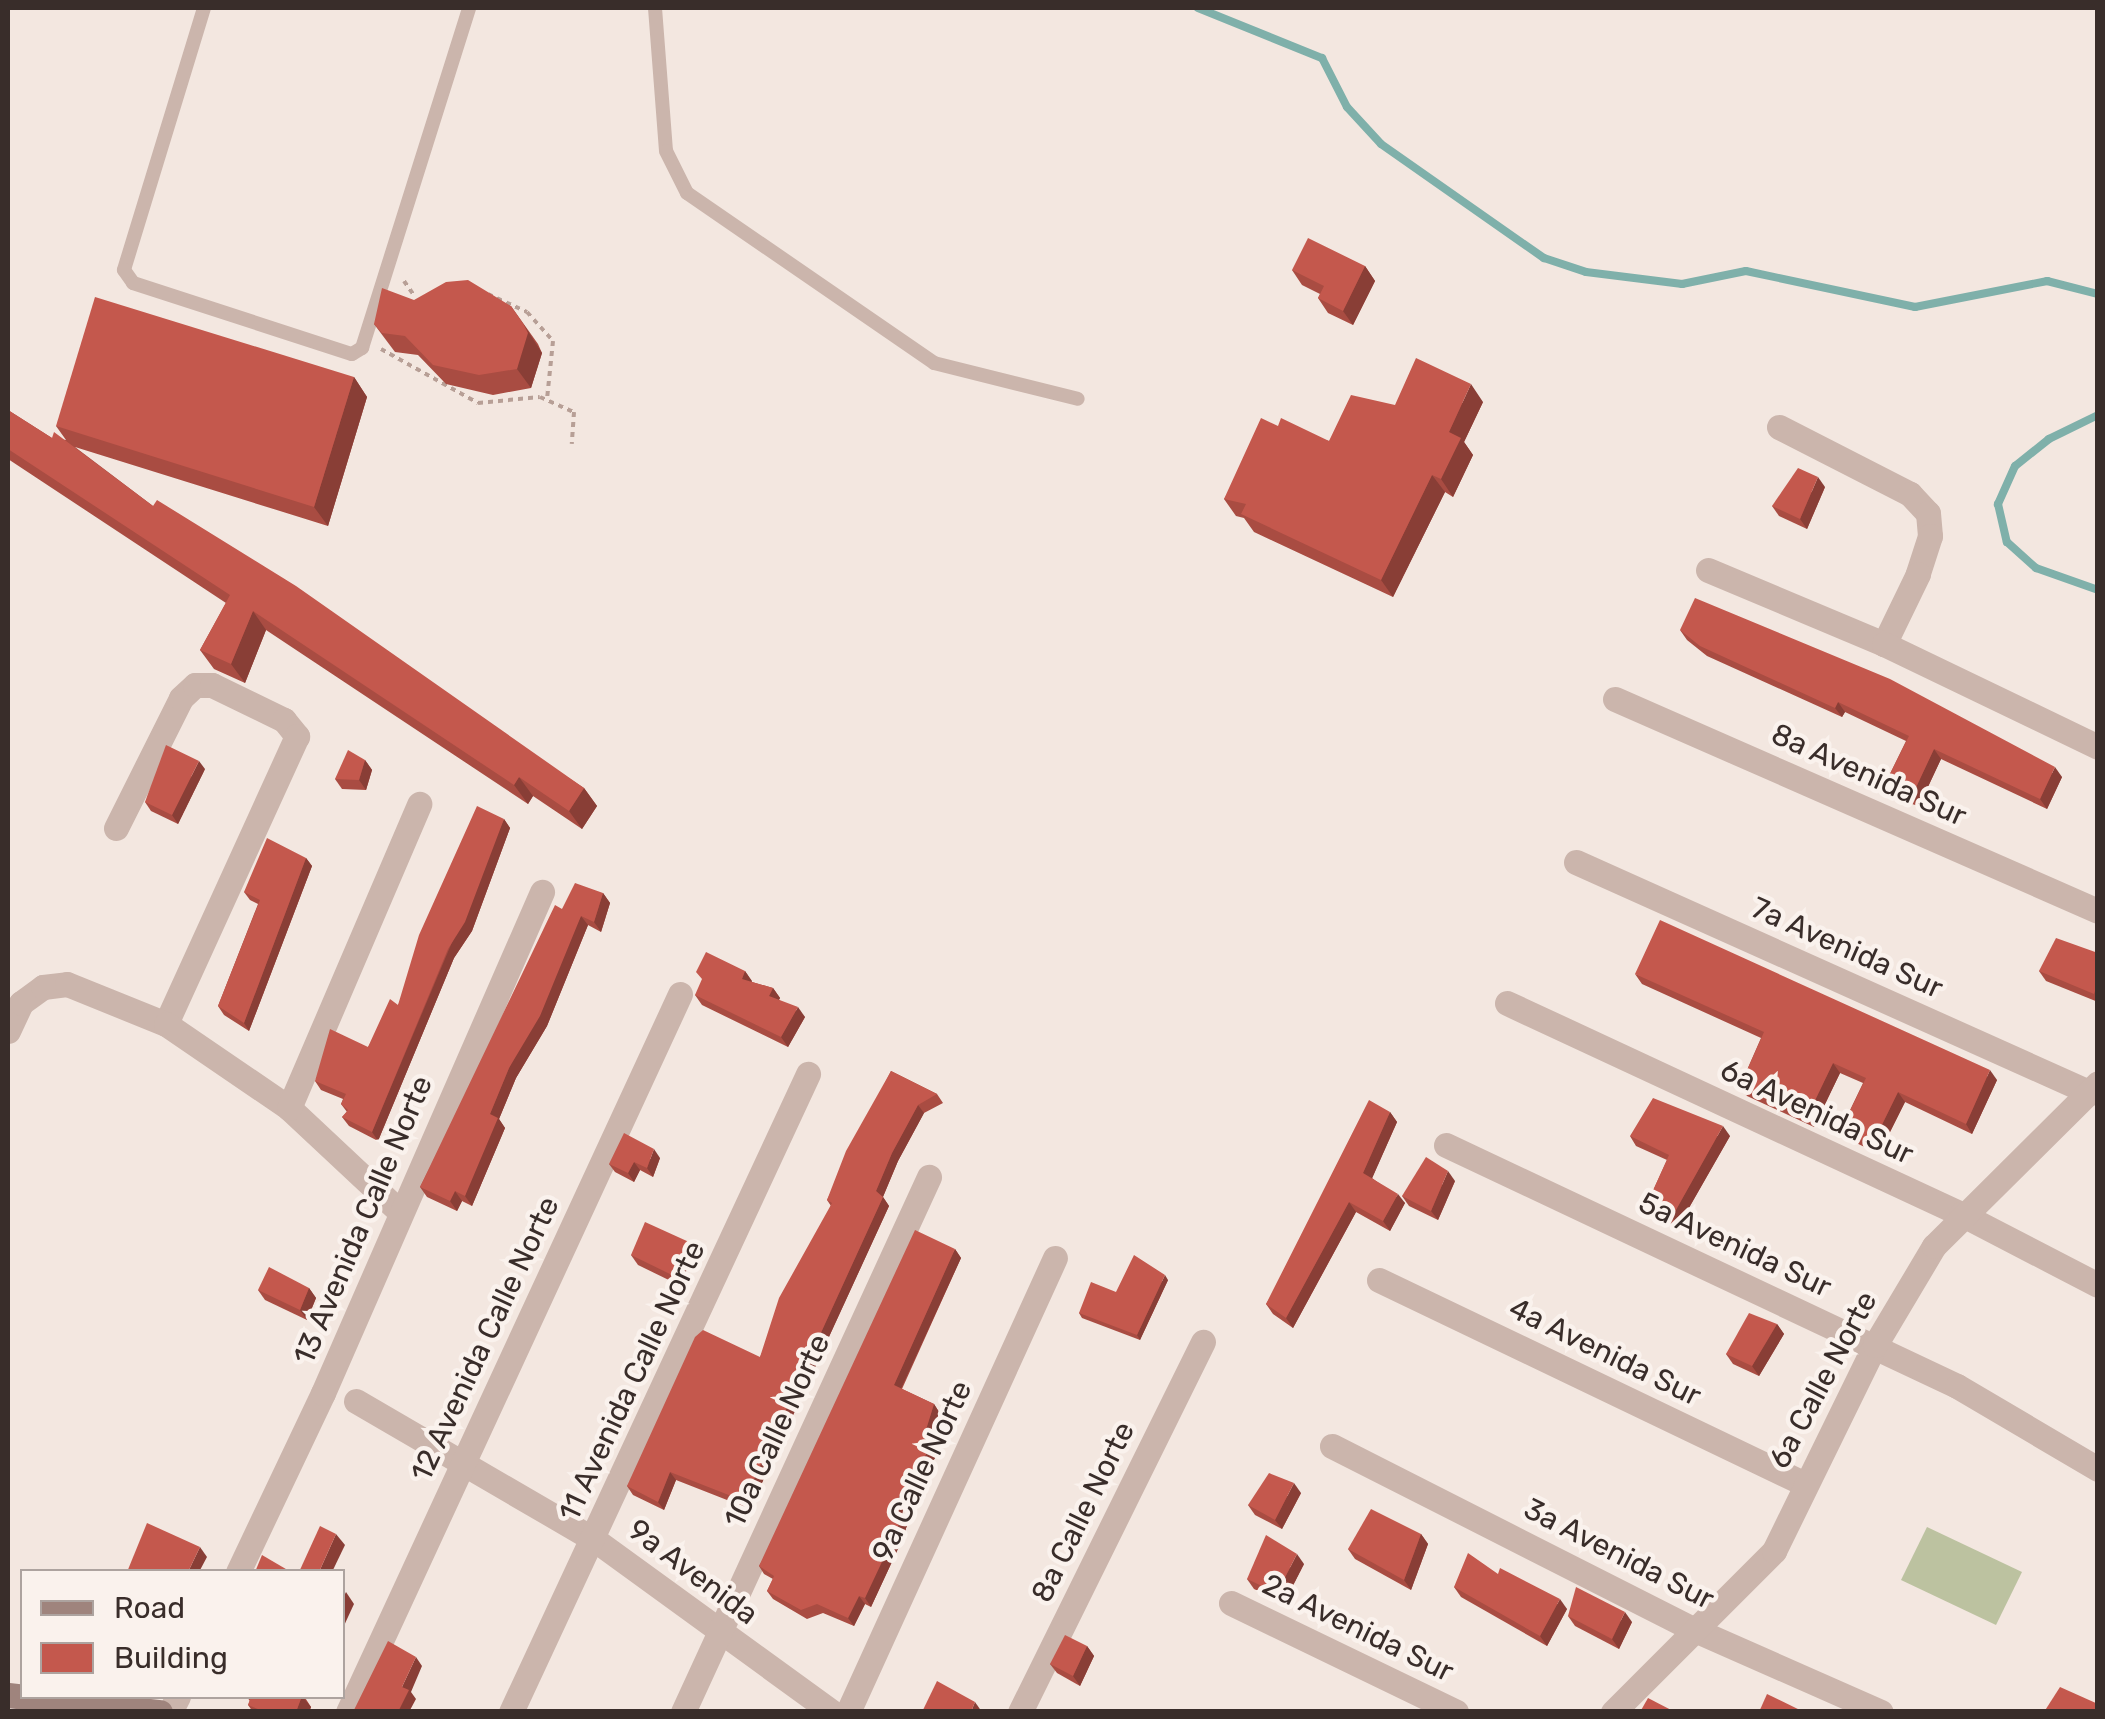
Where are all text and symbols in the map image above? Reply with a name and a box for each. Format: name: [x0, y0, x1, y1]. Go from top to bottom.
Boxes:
street label: 8a Avenida Sur: [1766, 716, 1972, 834]
street label: 7a Avenida Sur: [1745, 890, 1949, 1006]
street label: 6a Avenida Sur: [1715, 1051, 1919, 1173]
street label: 13 Avenida Calle Norte: [286, 1070, 440, 1370]
street label: 5a Avenida Sur: [1633, 1185, 1837, 1305]
street label: 12 Avenida Calle Norte: [403, 1191, 567, 1487]
street label: 11 Avenida Calle Norte: [551, 1235, 713, 1527]
street label: 6a Calle Norte: [1761, 1285, 1885, 1475]
street label: 4a Avenida Sur: [1503, 1290, 1707, 1414]
street label: 10a Calle Norte: [717, 1329, 837, 1533]
street label: 9a Calle Norte: [864, 1375, 980, 1567]
street label: 8a Calle Norte: [1024, 1416, 1142, 1608]
street label: 3a Avenida Sur: [1518, 1490, 1720, 1618]
street label: 9a Avenida: [621, 1511, 765, 1633]
street label: 2a Avenida Sur: [1256, 1566, 1460, 1690]
legend: [20, 1569, 345, 1699]
text: Road: [114, 1590, 185, 1626]
text: Building: [114, 1640, 228, 1676]

